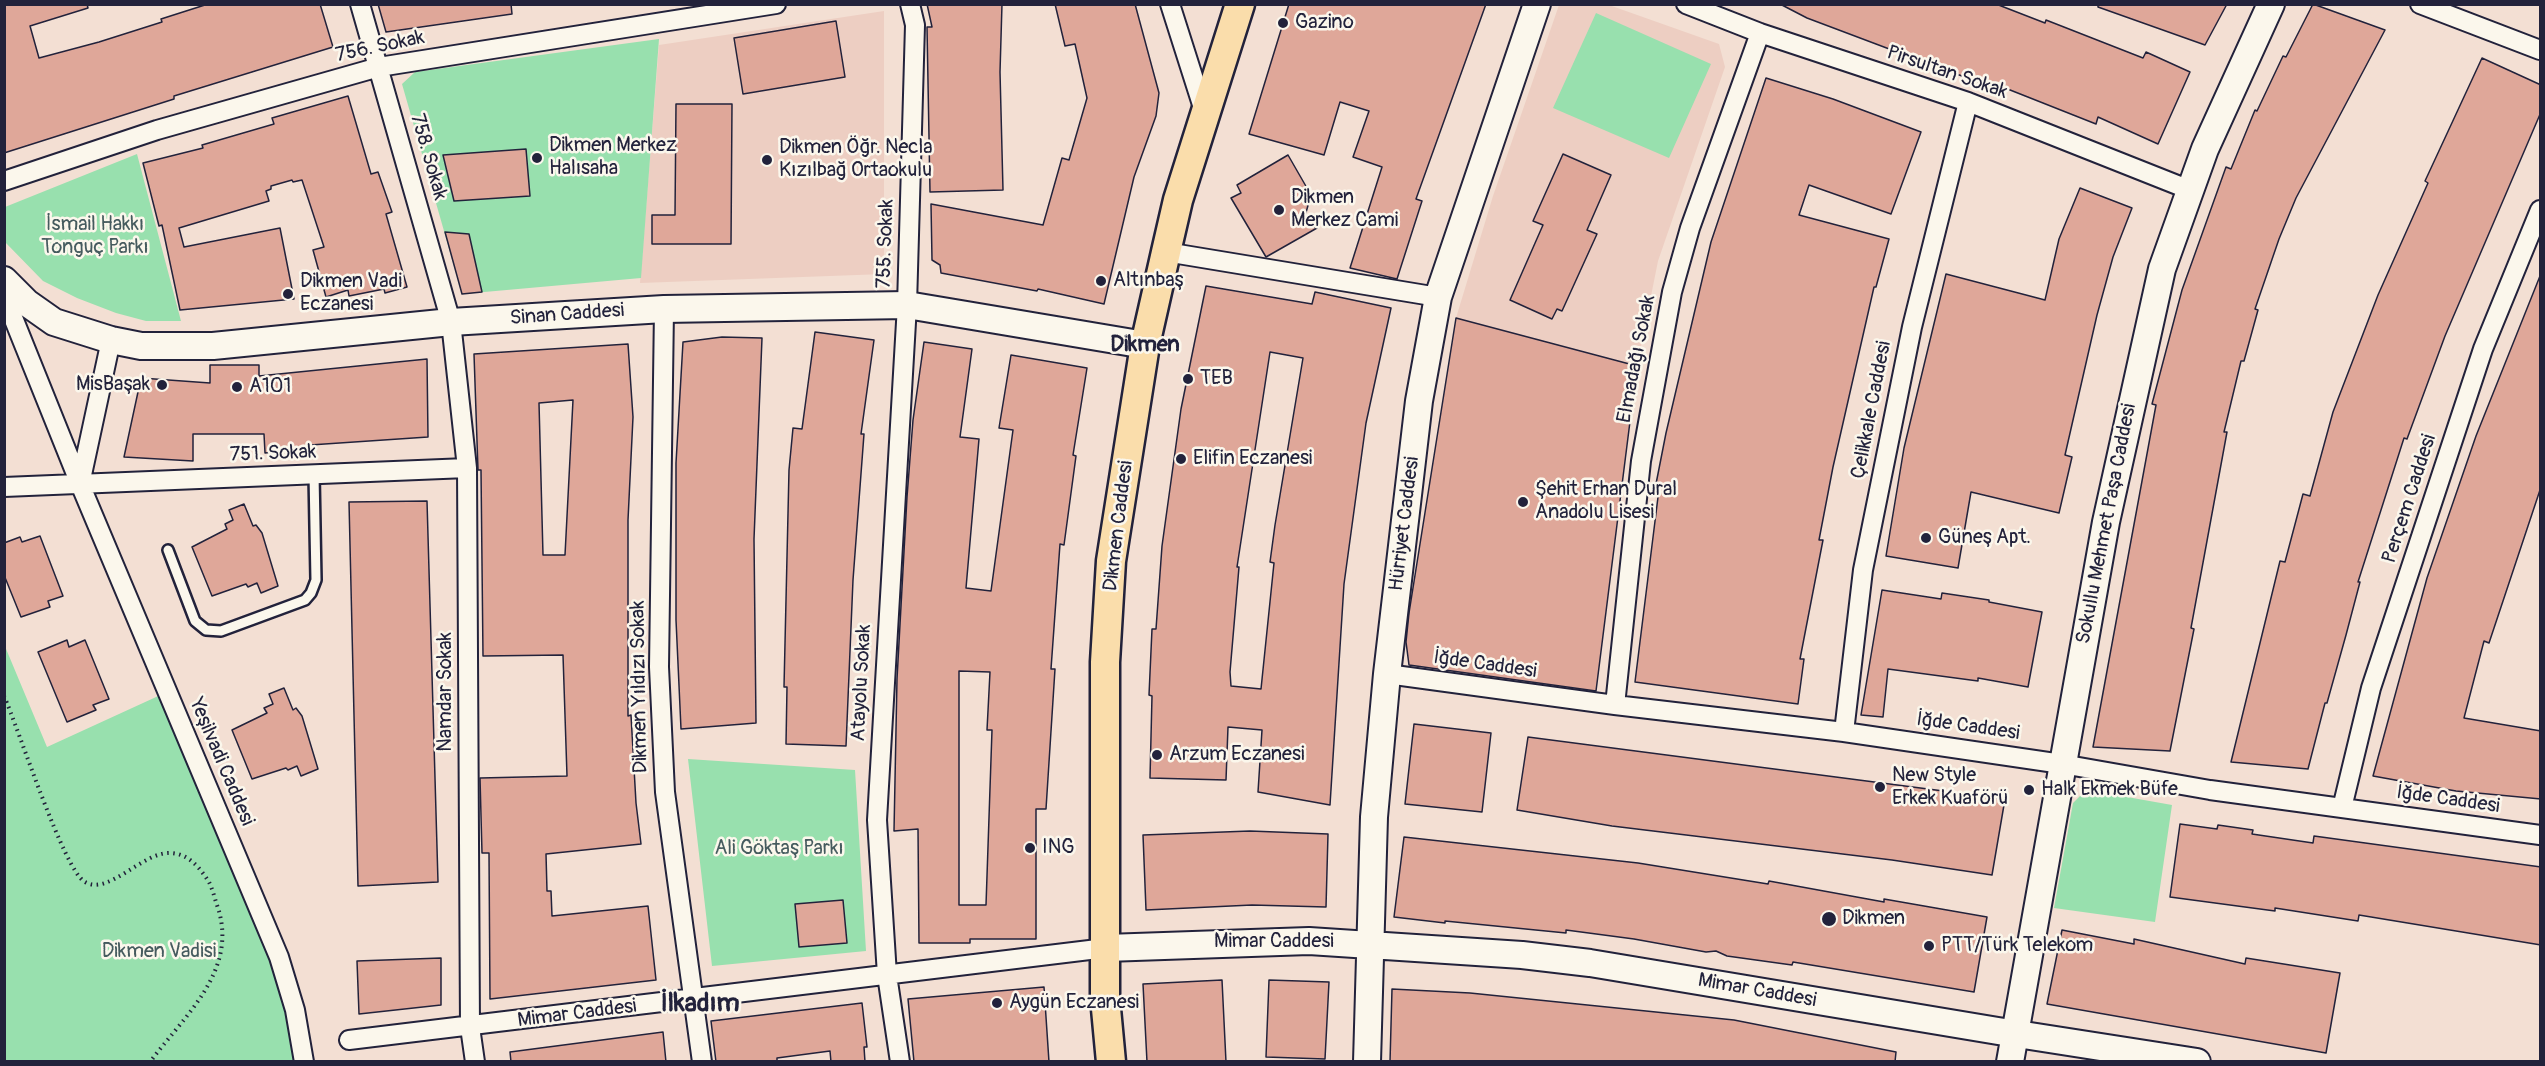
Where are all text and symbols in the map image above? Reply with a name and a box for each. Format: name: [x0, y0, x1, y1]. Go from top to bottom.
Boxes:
place label: Gazino: [1295, 11, 1354, 35]
marker: Gazino: [1276, 16, 1290, 30]
street label: 756. Sokak: [333, 26, 427, 68]
street label: Pirsultan Sokak: [1884, 41, 2010, 105]
street label: 758. Sokak: [404, 111, 452, 203]
place label: Dikmen Merkez Halısaha: [549, 134, 676, 181]
place label: Dikmen Öğr. Necla Kızılbağ Ortaokulu: [779, 136, 933, 183]
marker: Dikmen Merkez Halısaha: [530, 151, 544, 165]
marker: Dikmen Öğr. Necla Kızılbağ Ortaokulu: [760, 153, 774, 167]
place label: Dikmen Merkez Cami: [1291, 186, 1398, 233]
street label: 755. Sokak: [872, 199, 900, 289]
marker: Dikmen Merkez Cami: [1272, 203, 1286, 217]
park label: İsmail Hakkı Tonguç Parkı: [41, 213, 149, 260]
place label: Altınbaş: [1113, 269, 1184, 293]
place label: Dikmen Vadi Eczanesi: [300, 270, 402, 317]
marker: Altınbaş: [1094, 274, 1108, 288]
marker: Dikmen Vadi Eczanesi: [281, 287, 295, 301]
street label: Elmadağı Sokak: [1613, 293, 1661, 425]
street label: Sinan Caddesi: [509, 299, 625, 331]
district label: Dikmen: [1110, 332, 1180, 358]
street label: Çelikkale Caddesi: [1847, 339, 1897, 481]
place label: TEB: [1200, 367, 1233, 391]
marker: TEB: [1181, 372, 1195, 386]
place label: MisBaşak: [76, 373, 150, 397]
place label: A101: [249, 375, 291, 399]
marker: MisBaşak: [155, 378, 169, 392]
marker: A101: [230, 380, 244, 394]
street label: Sokullu Mehmet Paşa Caddesi: [2072, 402, 2142, 646]
street label: Perçem Caddesi: [2378, 432, 2442, 566]
street label: 751. Sokak: [229, 441, 317, 467]
place label: Elifin Eczanesi: [1193, 447, 1312, 471]
marker: Elifin Eczanesi: [1174, 452, 1188, 466]
street label: Hürriyet Caddesi: [1385, 455, 1425, 593]
street label: Dikmen Caddesi: [1099, 459, 1139, 593]
place label: Şehit Erhan Dural Anadolu Lisesi: [1535, 478, 1677, 525]
marker: Şehit Erhan Dural Anadolu Lisesi: [1516, 495, 1530, 509]
place label: Güneş Apt.: [1938, 526, 2031, 550]
marker: Güneş Apt.: [1919, 531, 1933, 545]
street label: Dikmen Yıldızı Sokak: [626, 600, 654, 774]
street label: Atayolu Sokak: [847, 624, 877, 742]
street label: Namdar Sokak: [434, 632, 458, 752]
street label: İğde Caddesi: [1432, 646, 1538, 684]
street label: Yeşilvadi Caddesi: [183, 695, 259, 829]
street label: İğde Caddesi: [1915, 708, 2021, 746]
place label: Arzum Eczanesi: [1169, 743, 1304, 767]
marker: Arzum Eczanesi: [1150, 748, 1164, 762]
place label: New Style Erkek Kuaförü: [1892, 764, 2008, 811]
place label: Halk Ekmek Büfe: [2041, 778, 2178, 802]
marker: New Style Erkek Kuaförü: [1873, 780, 1887, 794]
street label: İğde Caddesi: [2395, 781, 2501, 819]
marker: Halk Ekmek Büfe: [2022, 783, 2036, 797]
place label: ING: [1042, 836, 1074, 860]
park label: Ali Göktaş Parkı: [714, 837, 844, 861]
marker: ING: [1023, 841, 1037, 855]
place label: Dikmen: [1842, 907, 1905, 931]
marker: Dikmen: [1820, 910, 1838, 928]
street label: Mimar Caddesi: [1214, 930, 1334, 954]
place label: PTT/Türk Telekom: [1941, 934, 2093, 958]
marker: PTT/Türk Telekom: [1922, 939, 1936, 953]
park label: Dikmen Vadisi: [102, 940, 216, 964]
street label: Mimar Caddesi: [1696, 969, 1818, 1013]
district label: İlkadım: [660, 988, 740, 1020]
place label: Aygün Eczanesi: [1009, 991, 1139, 1015]
street label: Mimar Caddesi: [516, 995, 638, 1033]
marker: Aygün Eczanesi: [990, 996, 1004, 1010]

